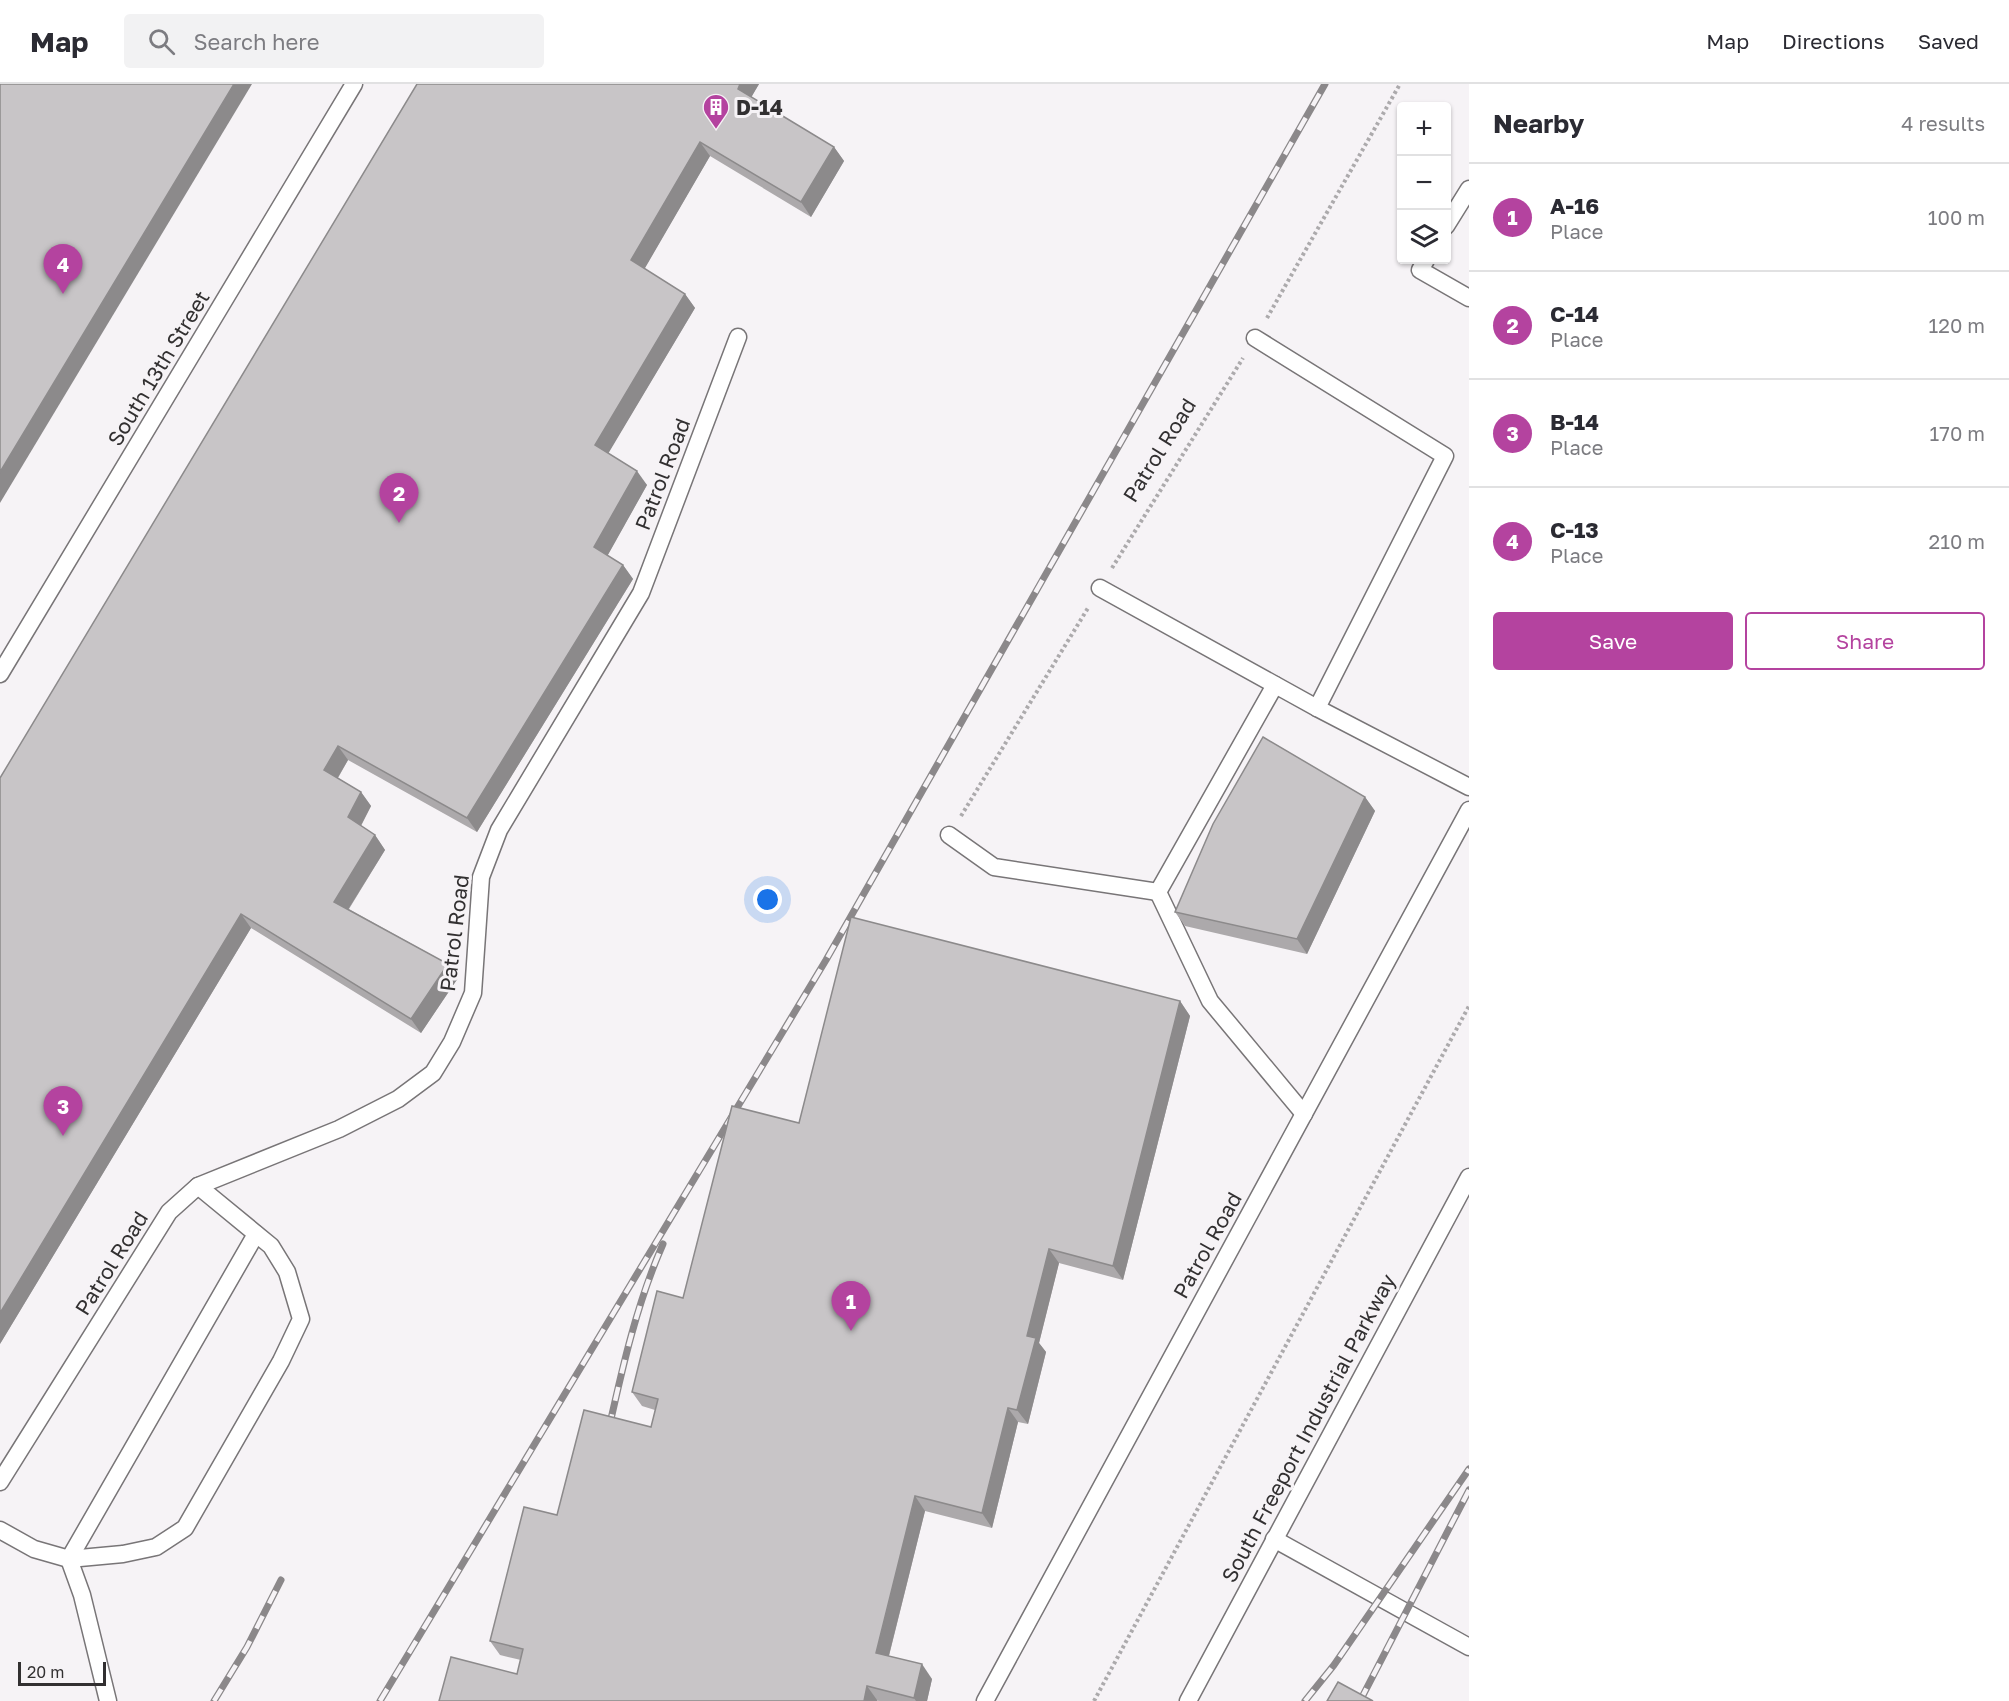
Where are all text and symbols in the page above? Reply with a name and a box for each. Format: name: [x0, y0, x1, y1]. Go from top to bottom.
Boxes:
search box: [124, 14, 544, 68]
text: Map: [30, 25, 88, 58]
icon: search: [145, 25, 178, 58]
text: Search here: [193, 28, 319, 55]
text: Map: [1706, 28, 1749, 54]
text: Directions: [1782, 28, 1885, 54]
text: Saved: [1918, 28, 1979, 54]
building icon: D-14: [701, 92, 731, 130]
place label: D-14: [736, 94, 783, 120]
map controls: [1397, 102, 1451, 264]
button: +: [1397, 102, 1451, 156]
text: Nearby: [1493, 108, 1584, 139]
text: 4 results: [1901, 111, 1985, 135]
button: −: [1397, 156, 1451, 210]
text: A-16: [1550, 192, 1599, 219]
text: 1: [1507, 205, 1518, 229]
text: 100 m: [1928, 205, 1985, 229]
button: layers: [1397, 210, 1451, 264]
text: Place: [1550, 219, 1603, 243]
pin: 4: [44, 244, 82, 294]
street label: South 13th Street: [101, 286, 215, 450]
text: C-14: [1550, 300, 1599, 327]
text: 2: [1506, 313, 1519, 337]
text: 120 m: [1929, 313, 1985, 337]
text: Place: [1550, 327, 1603, 351]
street label: Patrol Road: [1117, 393, 1201, 507]
text: B-14: [1550, 408, 1599, 435]
street label: Patrol Road: [629, 414, 695, 534]
text: 3: [1506, 421, 1519, 445]
text: 170 m: [1930, 421, 1985, 445]
text: Place: [1550, 435, 1603, 459]
pin: 2: [380, 474, 418, 523]
text: C-13: [1550, 516, 1599, 543]
text: 4: [1506, 529, 1519, 553]
text: 210 m: [1929, 529, 1985, 553]
text: Place: [1550, 543, 1603, 567]
button: Save: [1493, 612, 1733, 670]
button: Share: [1745, 612, 1985, 670]
street label: Patrol Road: [434, 873, 474, 993]
your location: [753, 885, 782, 914]
pin: 3: [44, 1086, 82, 1136]
street label: Patrol Road: [1167, 1187, 1247, 1303]
street label: Patrol Road: [69, 1206, 153, 1320]
street label: South Freeport Industrial Parkway: [1215, 1269, 1401, 1587]
pin: 1: [832, 1282, 870, 1331]
scale bar: [18, 1659, 106, 1686]
text: 20 m: [27, 1662, 64, 1682]

